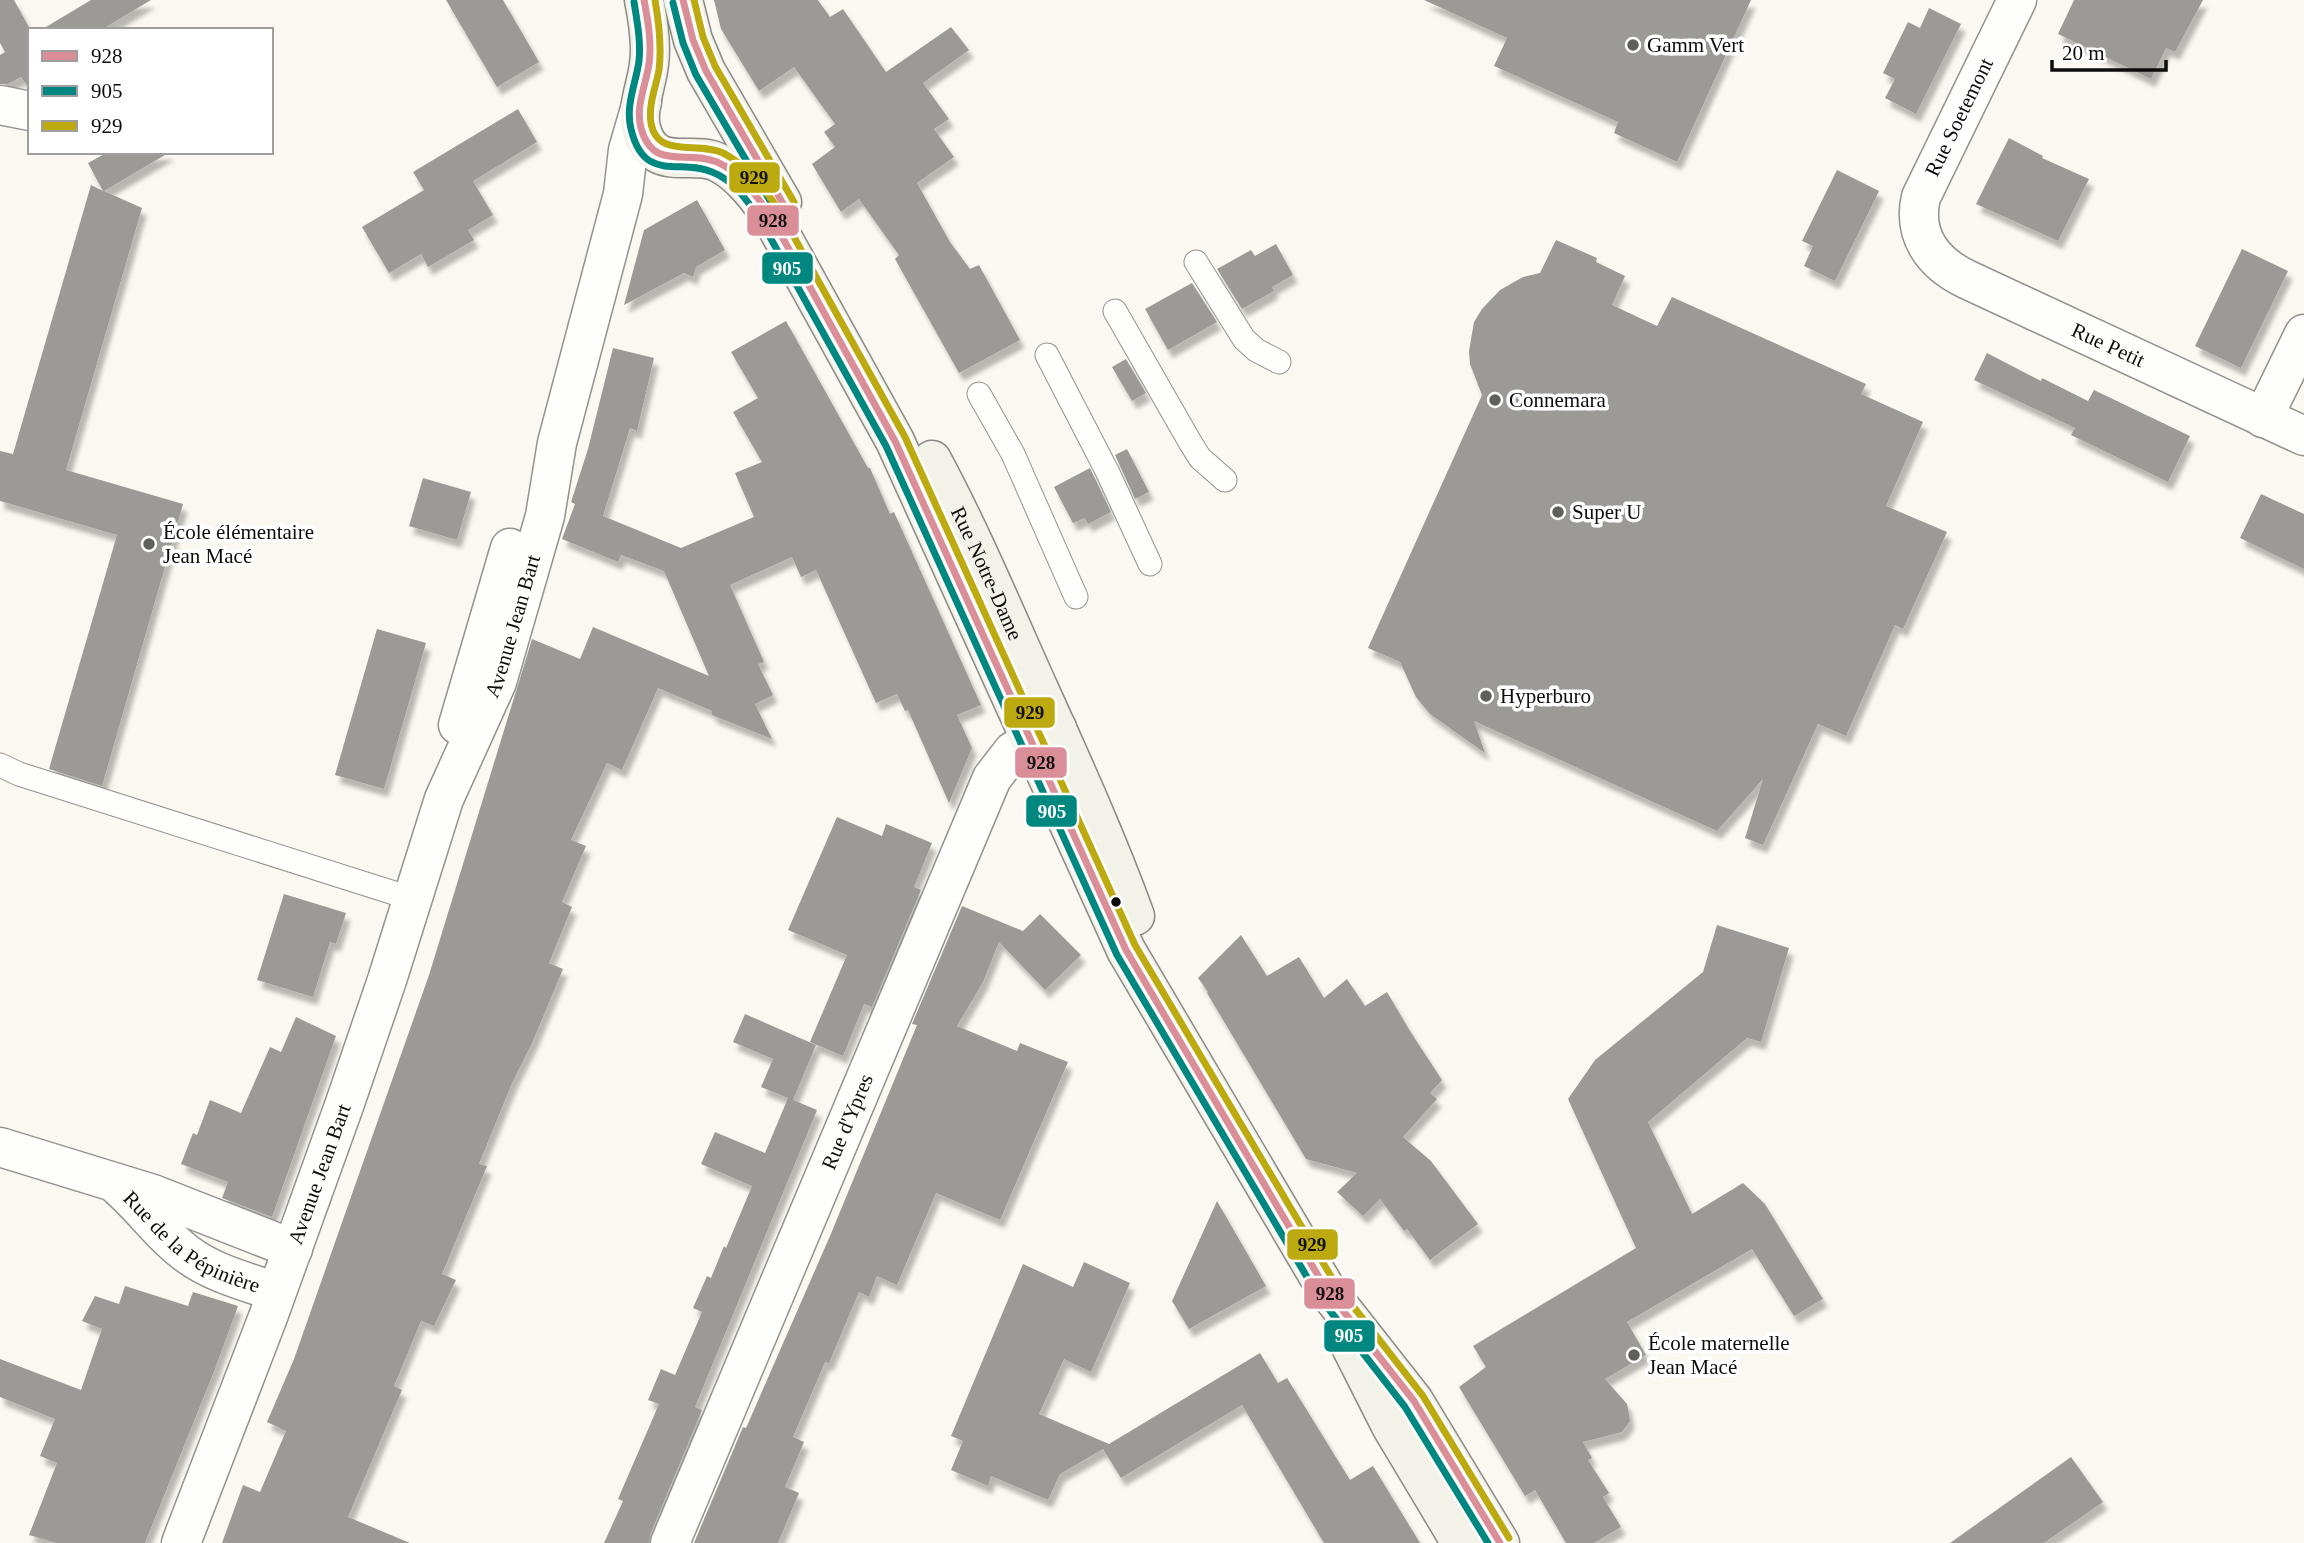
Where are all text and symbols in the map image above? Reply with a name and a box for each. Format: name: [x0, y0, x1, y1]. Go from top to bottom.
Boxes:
legend: [28, 28, 273, 154]
scale bar: [2052, 28, 2166, 72]
place label: Gamm Vert: [1647, 33, 1744, 57]
marker: Gamm Vert: [1625, 37, 1641, 53]
text: 20 m: [2062, 41, 2105, 65]
text: 928: [91, 44, 123, 68]
street label: Rue Soetemont: [1920, 54, 1998, 180]
text: 905: [91, 79, 123, 103]
text: 929: [91, 114, 123, 138]
line badge: 929: [728, 161, 781, 194]
text: 929: [740, 167, 768, 188]
line badge: 928: [746, 204, 800, 237]
text: 928: [759, 210, 787, 231]
line badge: 905: [761, 251, 814, 285]
text: 905: [773, 258, 801, 279]
street label: Rue Petit: [2068, 318, 2149, 372]
place label: Connemara: [1509, 388, 1606, 412]
marker: Connemara: [1487, 392, 1503, 408]
place label: Super U: [1572, 500, 1641, 524]
street label: Rue Notre-Dame: [946, 503, 1028, 644]
marker: Super U: [1550, 504, 1566, 520]
place label: École élémentaire Jean Macé: [163, 520, 314, 568]
marker: École élémentaire Jean Macé: [141, 536, 157, 552]
street label: Avenue Jean Bart: [480, 552, 545, 701]
place label: Hyperburo: [1500, 684, 1591, 708]
marker: Hyperburo: [1478, 688, 1494, 704]
line badge: 929: [1003, 696, 1056, 729]
text: 929: [1016, 702, 1044, 723]
line badge: 928: [1014, 746, 1068, 779]
text: 928: [1027, 752, 1055, 773]
line badge: 905: [1025, 794, 1078, 828]
text: 905: [1038, 801, 1066, 822]
unlabelled marker: [1109, 895, 1123, 909]
street label: Rue d'Ypres: [817, 1070, 878, 1173]
street label: Avenue Jean Bart: [283, 1100, 356, 1248]
street label: Rue de la Pépinière: [119, 1186, 263, 1298]
line badge: 929: [1286, 1228, 1339, 1261]
text: 929: [1298, 1234, 1326, 1255]
line badge: 928: [1303, 1277, 1356, 1310]
text: 928: [1316, 1283, 1344, 1304]
line badge: 905: [1323, 1319, 1376, 1353]
text: 905: [1335, 1325, 1363, 1346]
place label: École maternelle Jean Macé: [1648, 1331, 1790, 1379]
marker: École maternelle Jean Macé: [1626, 1347, 1642, 1363]

